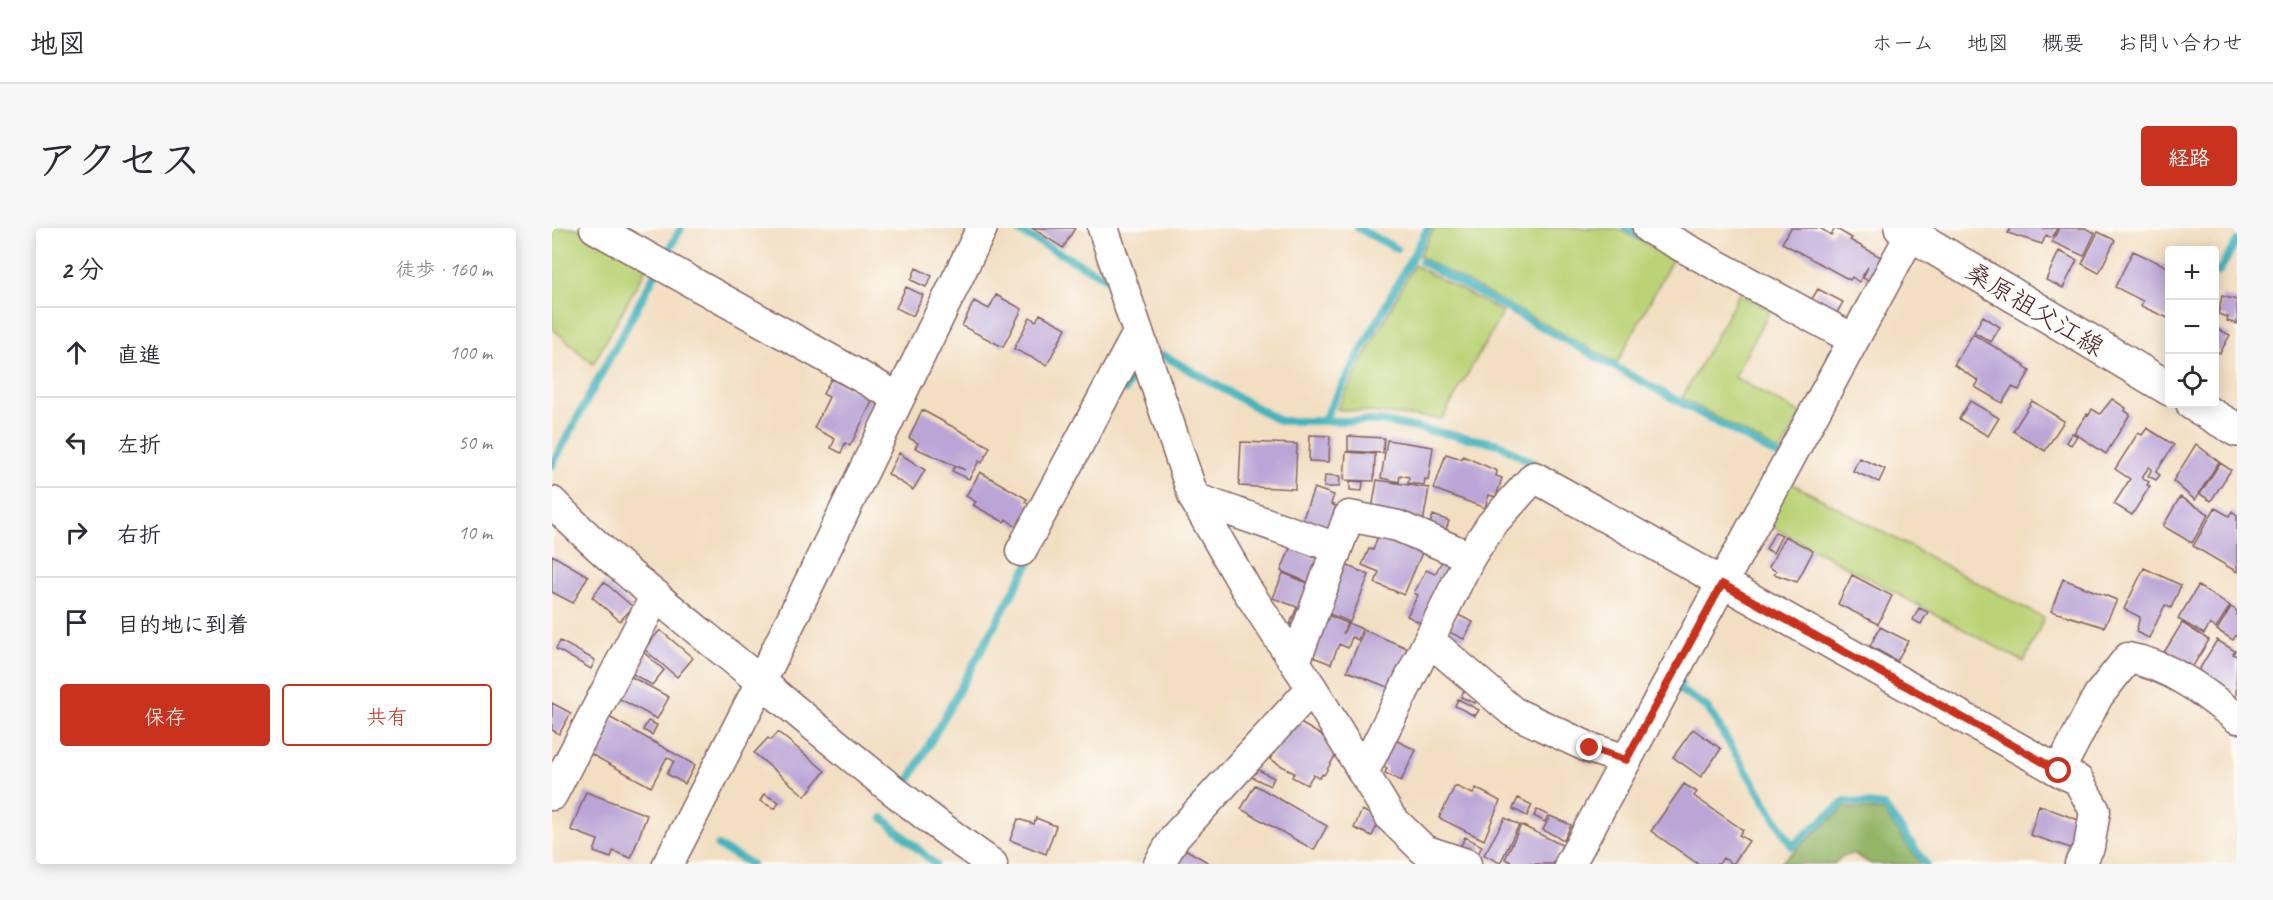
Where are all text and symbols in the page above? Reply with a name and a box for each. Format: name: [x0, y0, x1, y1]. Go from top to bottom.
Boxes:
text: 地図: [30, 26, 86, 61]
text: ホーム: [1872, 30, 1934, 56]
text: 地図: [1967, 30, 2009, 56]
text: 概要: [2042, 30, 2084, 56]
text: お問い合わせ: [2117, 30, 2243, 56]
button: 経路: [2141, 126, 2237, 186]
text: アクセス: [36, 134, 201, 187]
map controls: [2165, 246, 2219, 408]
button: +: [2165, 246, 2219, 300]
text: 2 分: [60, 253, 104, 286]
street label: 桑原祖父江線: [1959, 255, 2110, 364]
text: 徒歩 · 160 m: [396, 257, 492, 282]
button: −: [2165, 300, 2219, 354]
icon: ahead: [60, 336, 93, 369]
text: 100 m: [449, 340, 492, 365]
text: 直進: [117, 341, 161, 369]
button: locate: [2165, 354, 2219, 408]
icon: left: [60, 426, 93, 459]
text: 50 m: [458, 430, 492, 455]
text: 左折: [117, 431, 161, 459]
icon: right: [60, 516, 93, 549]
text: 10 m: [458, 520, 492, 545]
text: 右折: [117, 521, 161, 549]
icon: arrive: [60, 606, 93, 639]
text: 目的地に到着: [117, 611, 249, 639]
button: 保存: [60, 684, 270, 746]
button: 共有: [282, 684, 492, 746]
route end: [1576, 734, 1602, 760]
route start: [2045, 757, 2071, 783]

